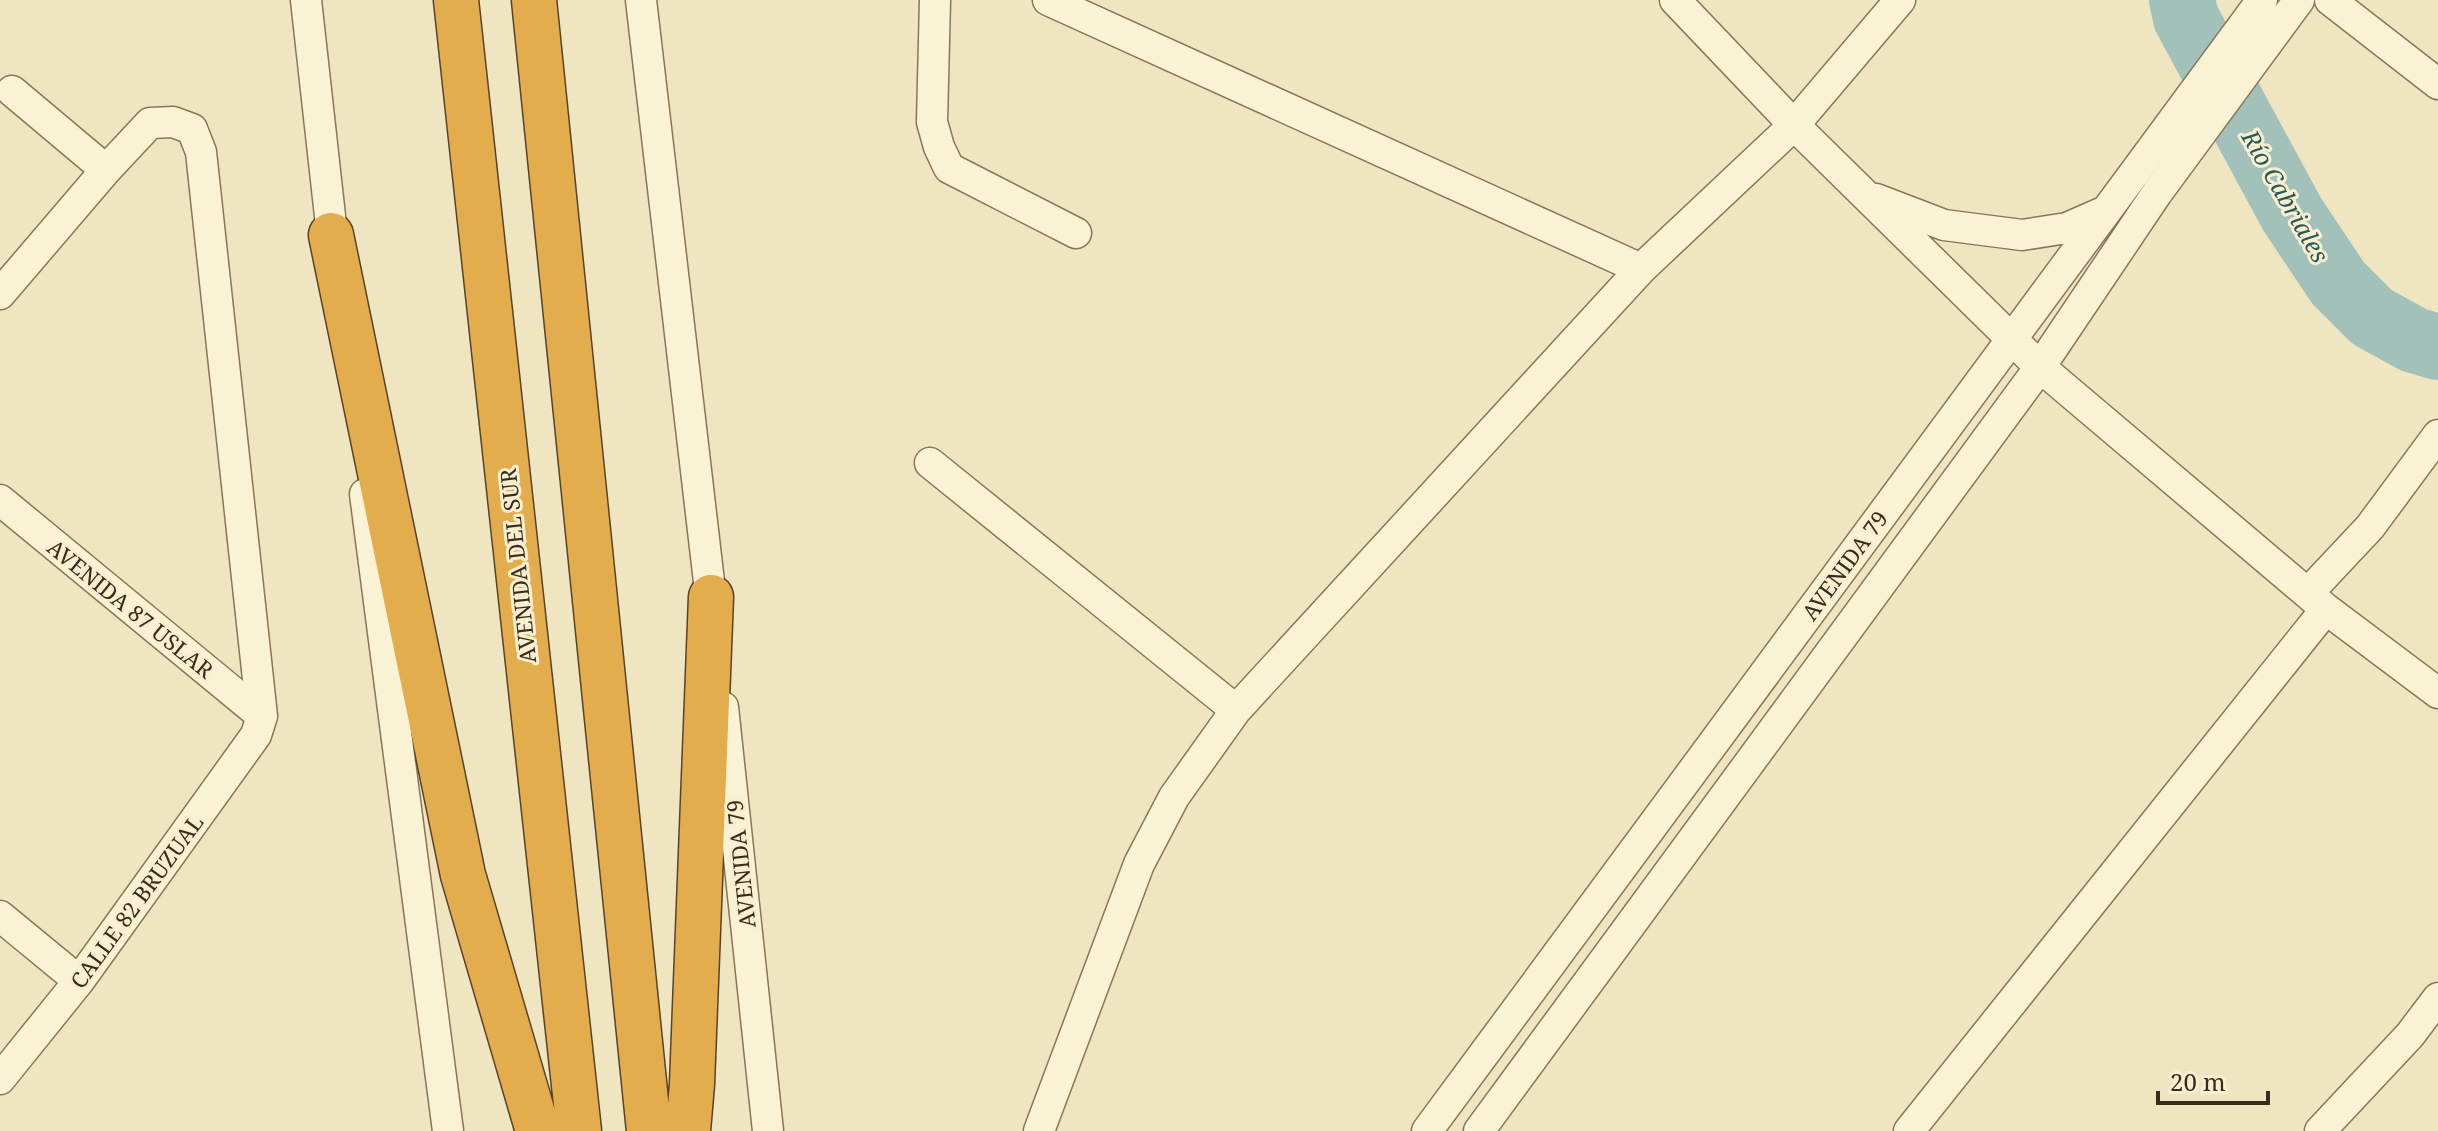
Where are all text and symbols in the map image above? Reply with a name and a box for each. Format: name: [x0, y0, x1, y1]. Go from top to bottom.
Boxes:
water label: Río Cabriales: [2234, 123, 2337, 268]
street label: AVENIDA DEL SUR: [492, 467, 542, 665]
street label: AVENIDA 79: [1794, 504, 1894, 626]
street label: AVENIDA 87 USLAR: [42, 532, 221, 685]
street label: AVENIDA 79: [718, 799, 762, 929]
street label: CALLE 82 BRUZUAL: [63, 808, 209, 994]
scale bar: [2158, 1055, 2268, 1105]
text: 20 m: [2170, 1065, 2226, 1098]

